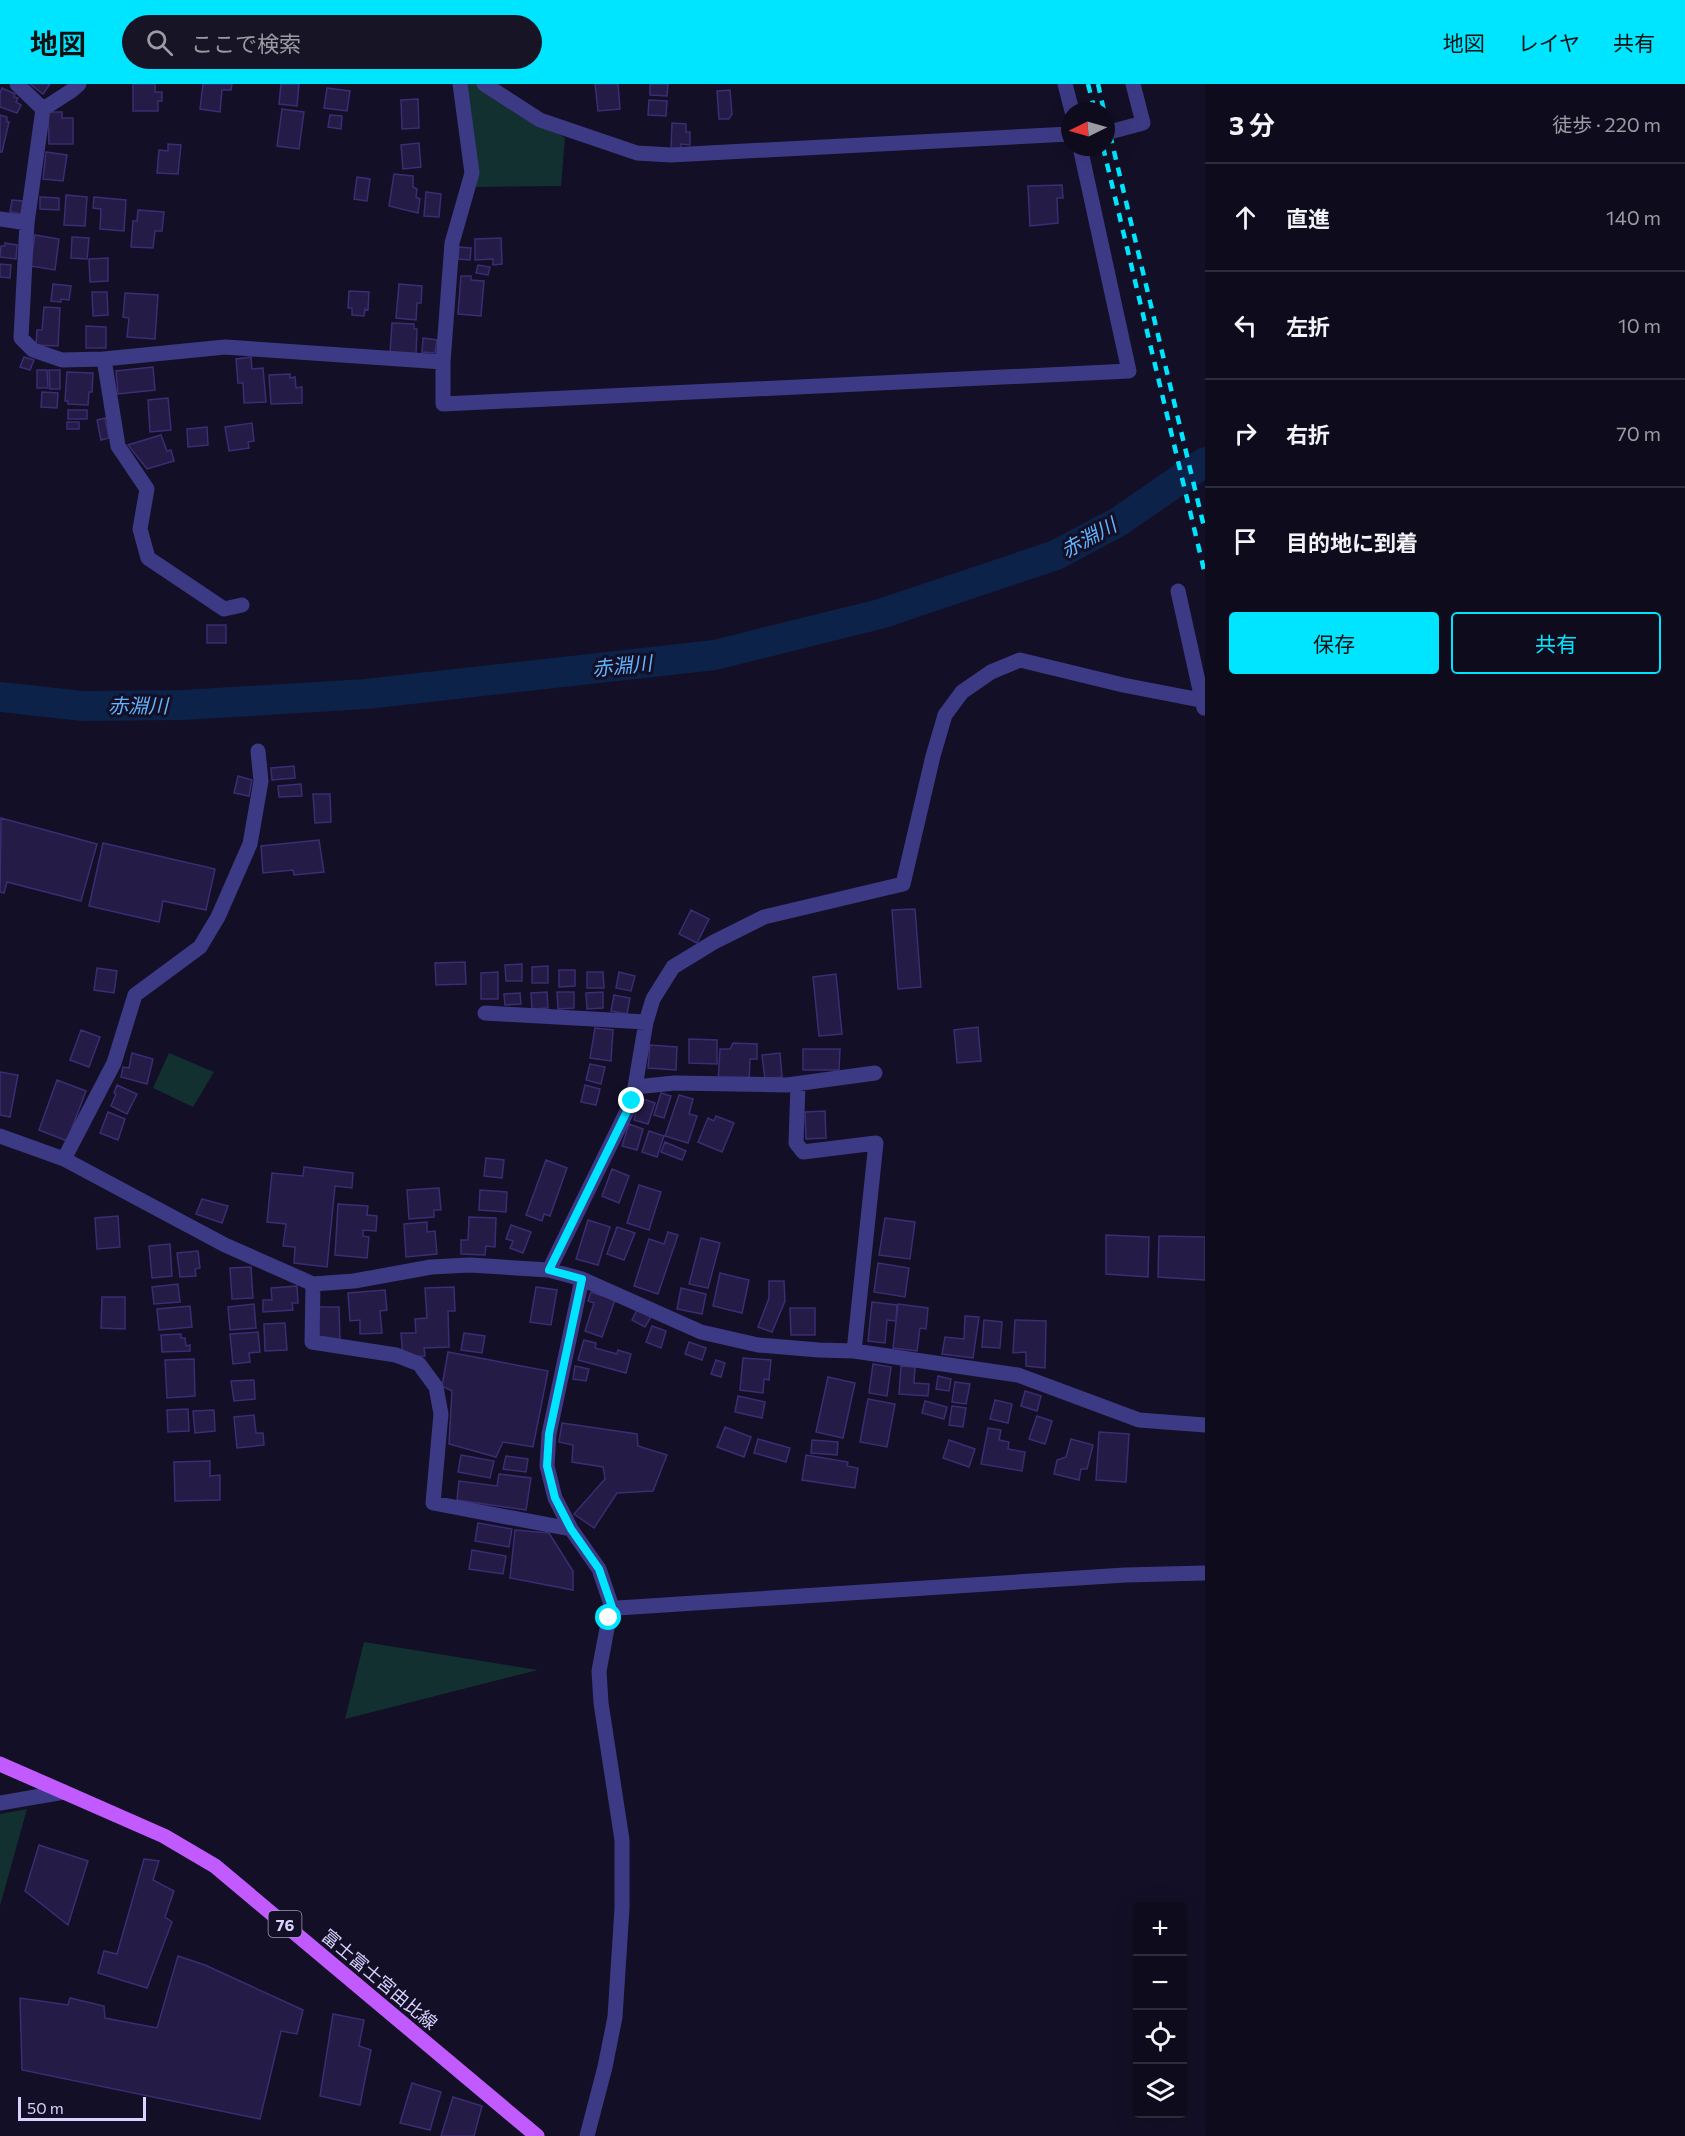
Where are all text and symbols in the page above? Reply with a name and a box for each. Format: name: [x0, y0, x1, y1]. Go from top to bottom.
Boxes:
search box: [122, 15, 542, 69]
text: 地図: [30, 26, 86, 60]
icon: search: [143, 26, 176, 59]
text: ここで検索: [191, 30, 301, 57]
text: 地図: [1443, 30, 1485, 55]
text: レイヤ: [1518, 30, 1580, 55]
text: 共有: [1613, 30, 1655, 55]
north arrow: [1061, 102, 1115, 156]
text: 3 分: [1229, 109, 1275, 140]
text: 徒歩 · 220 m: [1552, 112, 1661, 136]
icon: ahead: [1229, 201, 1262, 234]
text: 直進: [1286, 205, 1330, 232]
text: 140 m: [1606, 205, 1661, 229]
icon: left: [1229, 309, 1262, 342]
text: 左折: [1286, 313, 1330, 340]
text: 10 m: [1618, 313, 1661, 337]
icon: right: [1229, 417, 1262, 450]
text: 右折: [1286, 421, 1330, 448]
text: 70 m: [1616, 421, 1661, 445]
water label: 赤淵川: [1056, 511, 1122, 562]
icon: arrive: [1229, 525, 1262, 558]
text: 目的地に到着: [1286, 529, 1418, 556]
button: 保存: [1229, 612, 1439, 674]
button: 共有: [1451, 612, 1661, 674]
water label: 赤淵川: [591, 650, 655, 680]
water label: 赤淵川: [108, 693, 170, 717]
route end: [618, 1087, 644, 1113]
route start: [595, 1604, 621, 1630]
map controls: [1133, 1902, 1187, 2118]
button: +: [1133, 1902, 1187, 1956]
road number: 76: [268, 1911, 302, 1937]
street label: 富士富士宮由比線: [318, 1924, 442, 2034]
button: −: [1133, 1956, 1187, 2010]
button: locate: [1133, 2010, 1187, 2064]
button: layers: [1133, 2064, 1187, 2118]
scale bar: [18, 2094, 146, 2122]
text: 50 m: [27, 2098, 64, 2117]

